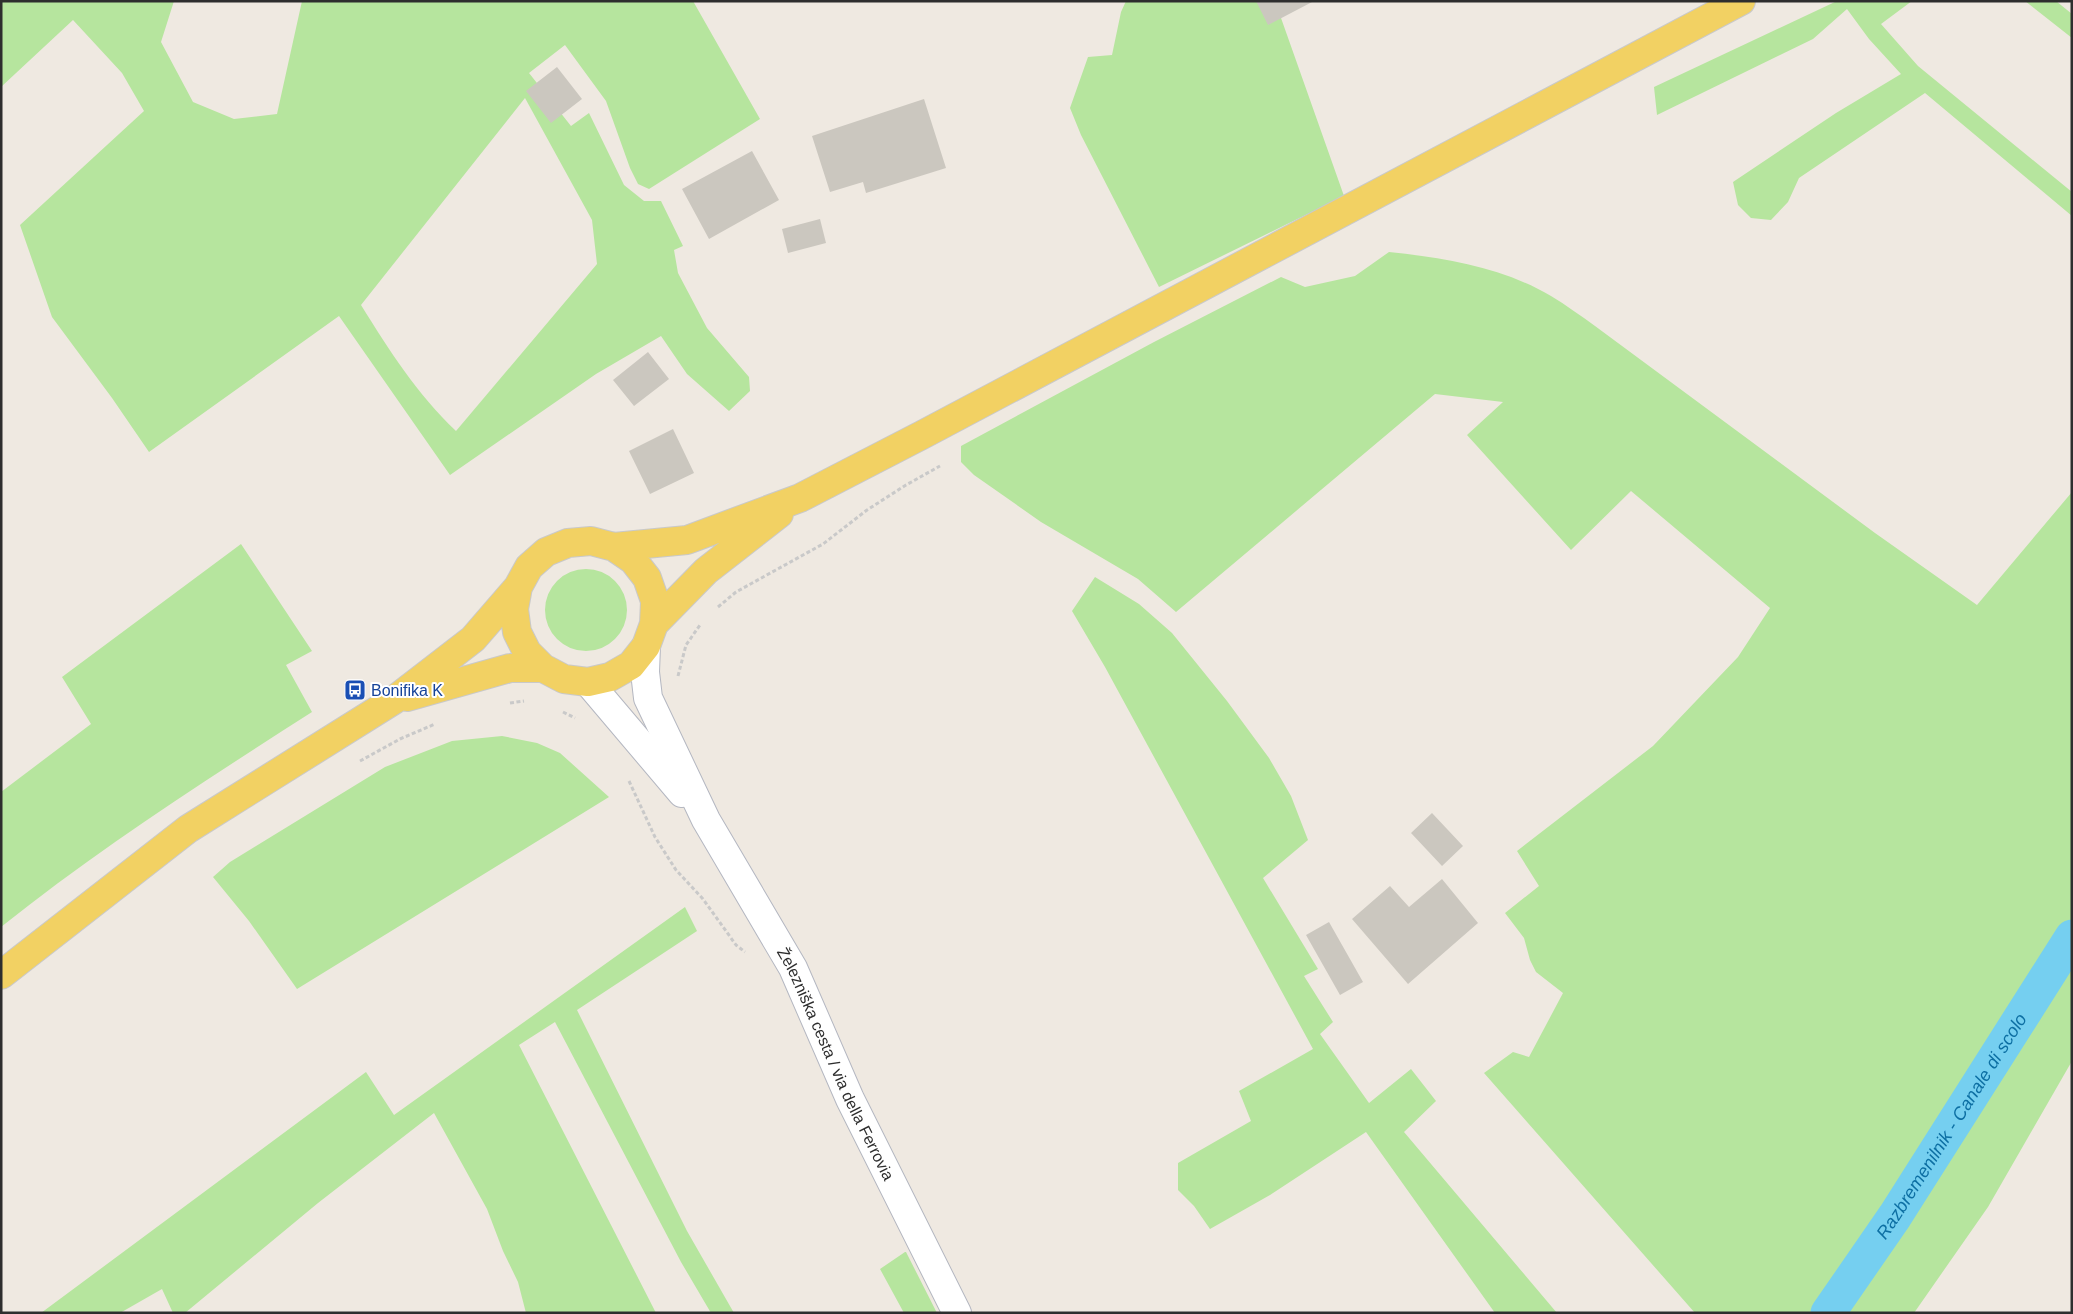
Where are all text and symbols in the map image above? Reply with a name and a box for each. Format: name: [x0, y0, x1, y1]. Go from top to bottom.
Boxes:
bus stop icon: Bonifika K: [343, 678, 367, 702]
place label: Bonifika K: [371, 682, 443, 699]
street label: Železniška cesta / via della Ferrovia: [774, 944, 898, 1183]
water label: Razbremenilnik - Canale di scolo: [1872, 1010, 2031, 1243]

